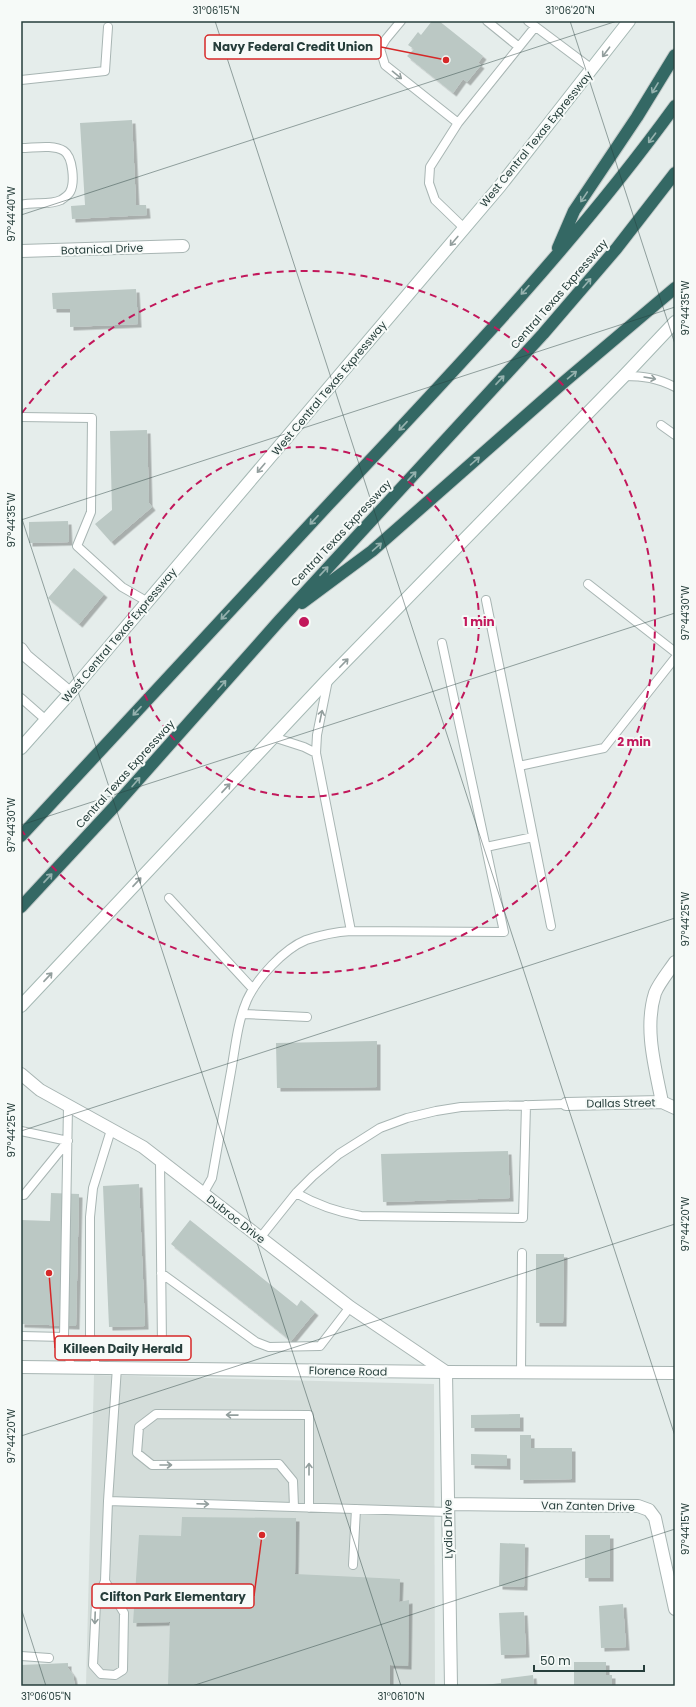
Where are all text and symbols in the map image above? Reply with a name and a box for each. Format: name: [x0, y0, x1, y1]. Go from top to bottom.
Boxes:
text: 31°06'15"N: [193, 3, 239, 18]
text: 31°06'20"N: [545, 3, 595, 18]
callout: Navy Federal Credit Union: [205, 35, 381, 59]
text: Navy Federal Credit Union: [213, 38, 373, 55]
one-way arrow: [601, 47, 610, 58]
street label: West Central Texas Expressway: [476, 67, 597, 211]
one-way arrow: [392, 70, 403, 79]
one-way arrow: [651, 82, 659, 93]
one-way arrow: [648, 132, 656, 143]
text: 97°44'40"W: [4, 186, 19, 242]
one-way arrow: [580, 191, 588, 202]
one-way arrow: [449, 235, 458, 246]
street label: Central Texas Expressway: [507, 235, 612, 352]
street label: Botanical Drive: [61, 240, 144, 258]
one-way arrow: [582, 278, 591, 288]
text: 97°44'35"W: [678, 280, 693, 335]
one-way arrow: [521, 285, 530, 296]
street label: West Central Texas Expressway: [268, 317, 391, 459]
one-way arrow: [567, 370, 578, 379]
one-way arrow: [644, 374, 657, 382]
one-way arrow: [496, 375, 505, 385]
one-way arrow: [398, 420, 407, 431]
one-way arrow: [469, 456, 480, 465]
one-way arrow: [257, 463, 266, 473]
one-way arrow: [407, 471, 416, 481]
street label: Central Texas Expressway: [287, 475, 396, 590]
text: 97°44'35"W: [4, 492, 19, 547]
one-way arrow: [309, 515, 318, 525]
one-way arrow: [372, 542, 382, 551]
street label: West Central Texas Expressway: [58, 564, 181, 706]
one-way arrow: [319, 566, 329, 576]
text: 97°44'30"W: [678, 585, 693, 640]
one-way arrow: [220, 610, 229, 620]
text: 1 min: [463, 613, 495, 630]
centre of rings: [297, 615, 311, 629]
one-way arrow: [339, 658, 349, 668]
one-way arrow: [217, 680, 226, 690]
one-way arrow: [132, 706, 141, 716]
one-way arrow: [317, 710, 325, 723]
street label: Central Texas Expressway: [72, 716, 179, 832]
text: 2 min: [617, 733, 651, 750]
one-way arrow: [131, 777, 140, 788]
one-way arrow: [221, 782, 230, 793]
text: 97°44'30"W: [4, 797, 19, 852]
one-way arrow: [43, 873, 52, 883]
one-way arrow: [132, 877, 141, 887]
text: 97°44'25"W: [678, 891, 693, 946]
one-way arrow: [43, 972, 52, 982]
street label: Dallas Street: [586, 1094, 656, 1112]
text: 97°44'25"W: [4, 1102, 19, 1157]
street label: Dubroc Drive: [203, 1191, 269, 1247]
text: 97°44'20"W: [678, 1196, 693, 1251]
callout: Killeen Daily Herald: [55, 1336, 191, 1360]
text: Killeen Daily Herald: [63, 1340, 183, 1357]
street label: Florence Road: [309, 1362, 387, 1380]
text: 97°44'20"W: [4, 1408, 19, 1463]
one-way arrow: [226, 1411, 239, 1419]
one-way arrow: [159, 1461, 172, 1469]
one-way arrow: [305, 1463, 313, 1476]
street label: Van Zanten Drive: [541, 1497, 635, 1515]
street label: Lydia Drive: [439, 1499, 457, 1559]
one-way arrow: [196, 1500, 209, 1508]
text: 97°44'15"W: [678, 1503, 693, 1555]
callout: Clifton Park Elementary: [92, 1584, 254, 1608]
text: Clifton Park Elementary: [100, 1588, 246, 1605]
one-way arrow: [91, 1611, 99, 1624]
scale bar: [534, 1647, 644, 1673]
text: 50 m: [540, 1652, 571, 1669]
text: 31°06'05"N: [21, 1689, 71, 1704]
text: 31°06'10"N: [378, 1689, 424, 1704]

